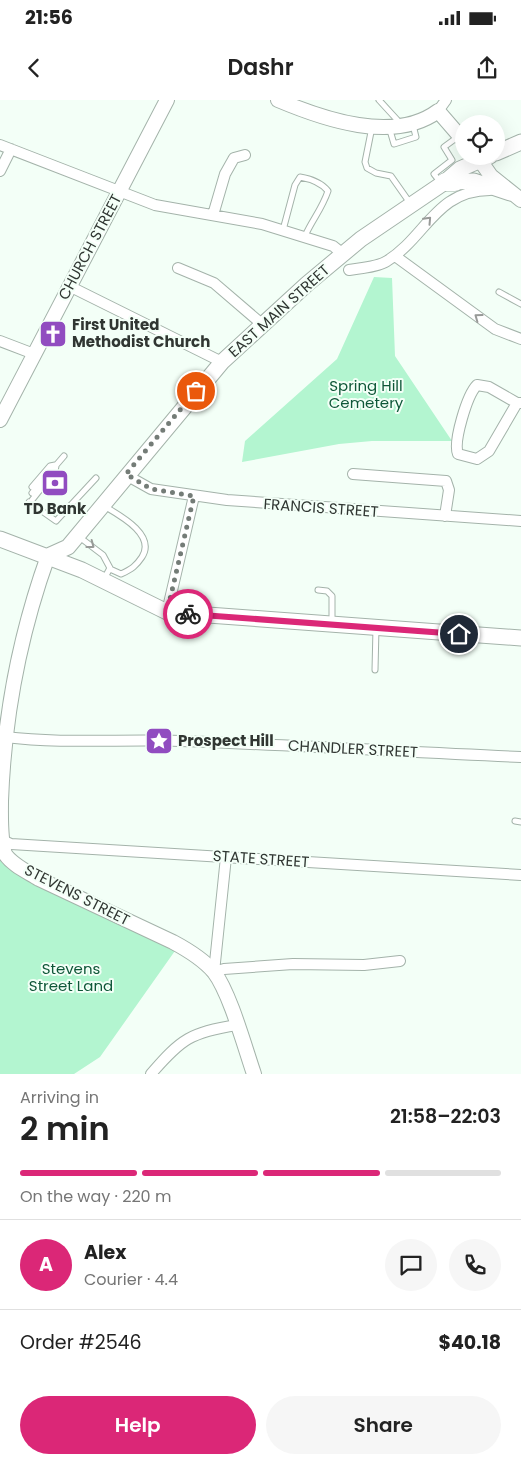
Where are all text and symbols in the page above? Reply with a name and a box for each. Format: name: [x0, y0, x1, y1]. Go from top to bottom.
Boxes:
text: 21:56: [25, 4, 73, 31]
text: Dashr: [227, 52, 294, 83]
icon: back: [20, 54, 48, 82]
icon: share: [473, 54, 501, 82]
map controls: [455, 115, 505, 165]
button: locate: [455, 115, 505, 165]
street label: CHURCH STREET: [53, 190, 126, 303]
one-way arrow: [423, 217, 432, 226]
street label: EAST MAIN STREET: [224, 259, 334, 362]
place label: First United Methodist Church: [72, 314, 210, 352]
one-way arrow: [474, 314, 484, 323]
church icon: First United Methodist Church: [38, 319, 68, 349]
pin: [175, 370, 217, 412]
park label: Spring Hill Cemetery: [329, 375, 404, 413]
icon: bag: [182, 377, 210, 405]
bank icon: TD Bank: [40, 468, 70, 498]
street label: FRANCIS STREET: [263, 493, 379, 522]
place label: TD Bank: [24, 498, 87, 519]
one-way arrow: [85, 539, 95, 548]
courier: [163, 589, 213, 639]
icon: bike: [174, 600, 202, 628]
pin: [438, 613, 480, 655]
icon: home: [445, 620, 473, 648]
place icon: Prospect Hill: [144, 726, 174, 756]
place label: Prospect Hill: [178, 730, 274, 751]
street label: CHANDLER STREET: [288, 735, 419, 762]
street label: STATE STREET: [212, 845, 310, 872]
street label: STEVENS STREET: [21, 859, 133, 930]
park label: Stevens Street Land: [29, 958, 113, 996]
text: Arriving in: [20, 1086, 99, 1109]
text: 21:58–22:03: [390, 1103, 501, 1130]
text: 2 min: [20, 1106, 110, 1151]
text: On the way · 220 m: [20, 1185, 171, 1208]
text: Alex: [84, 1239, 126, 1266]
button: chat: [385, 1239, 437, 1291]
button: phone: [449, 1239, 501, 1291]
text: A: [39, 1251, 53, 1278]
text: Courier · 4.4: [84, 1268, 178, 1291]
text: Order #2546: [20, 1329, 142, 1356]
text: $40.18: [438, 1329, 501, 1356]
button: Help: [20, 1396, 256, 1454]
button: Share: [266, 1396, 501, 1454]

